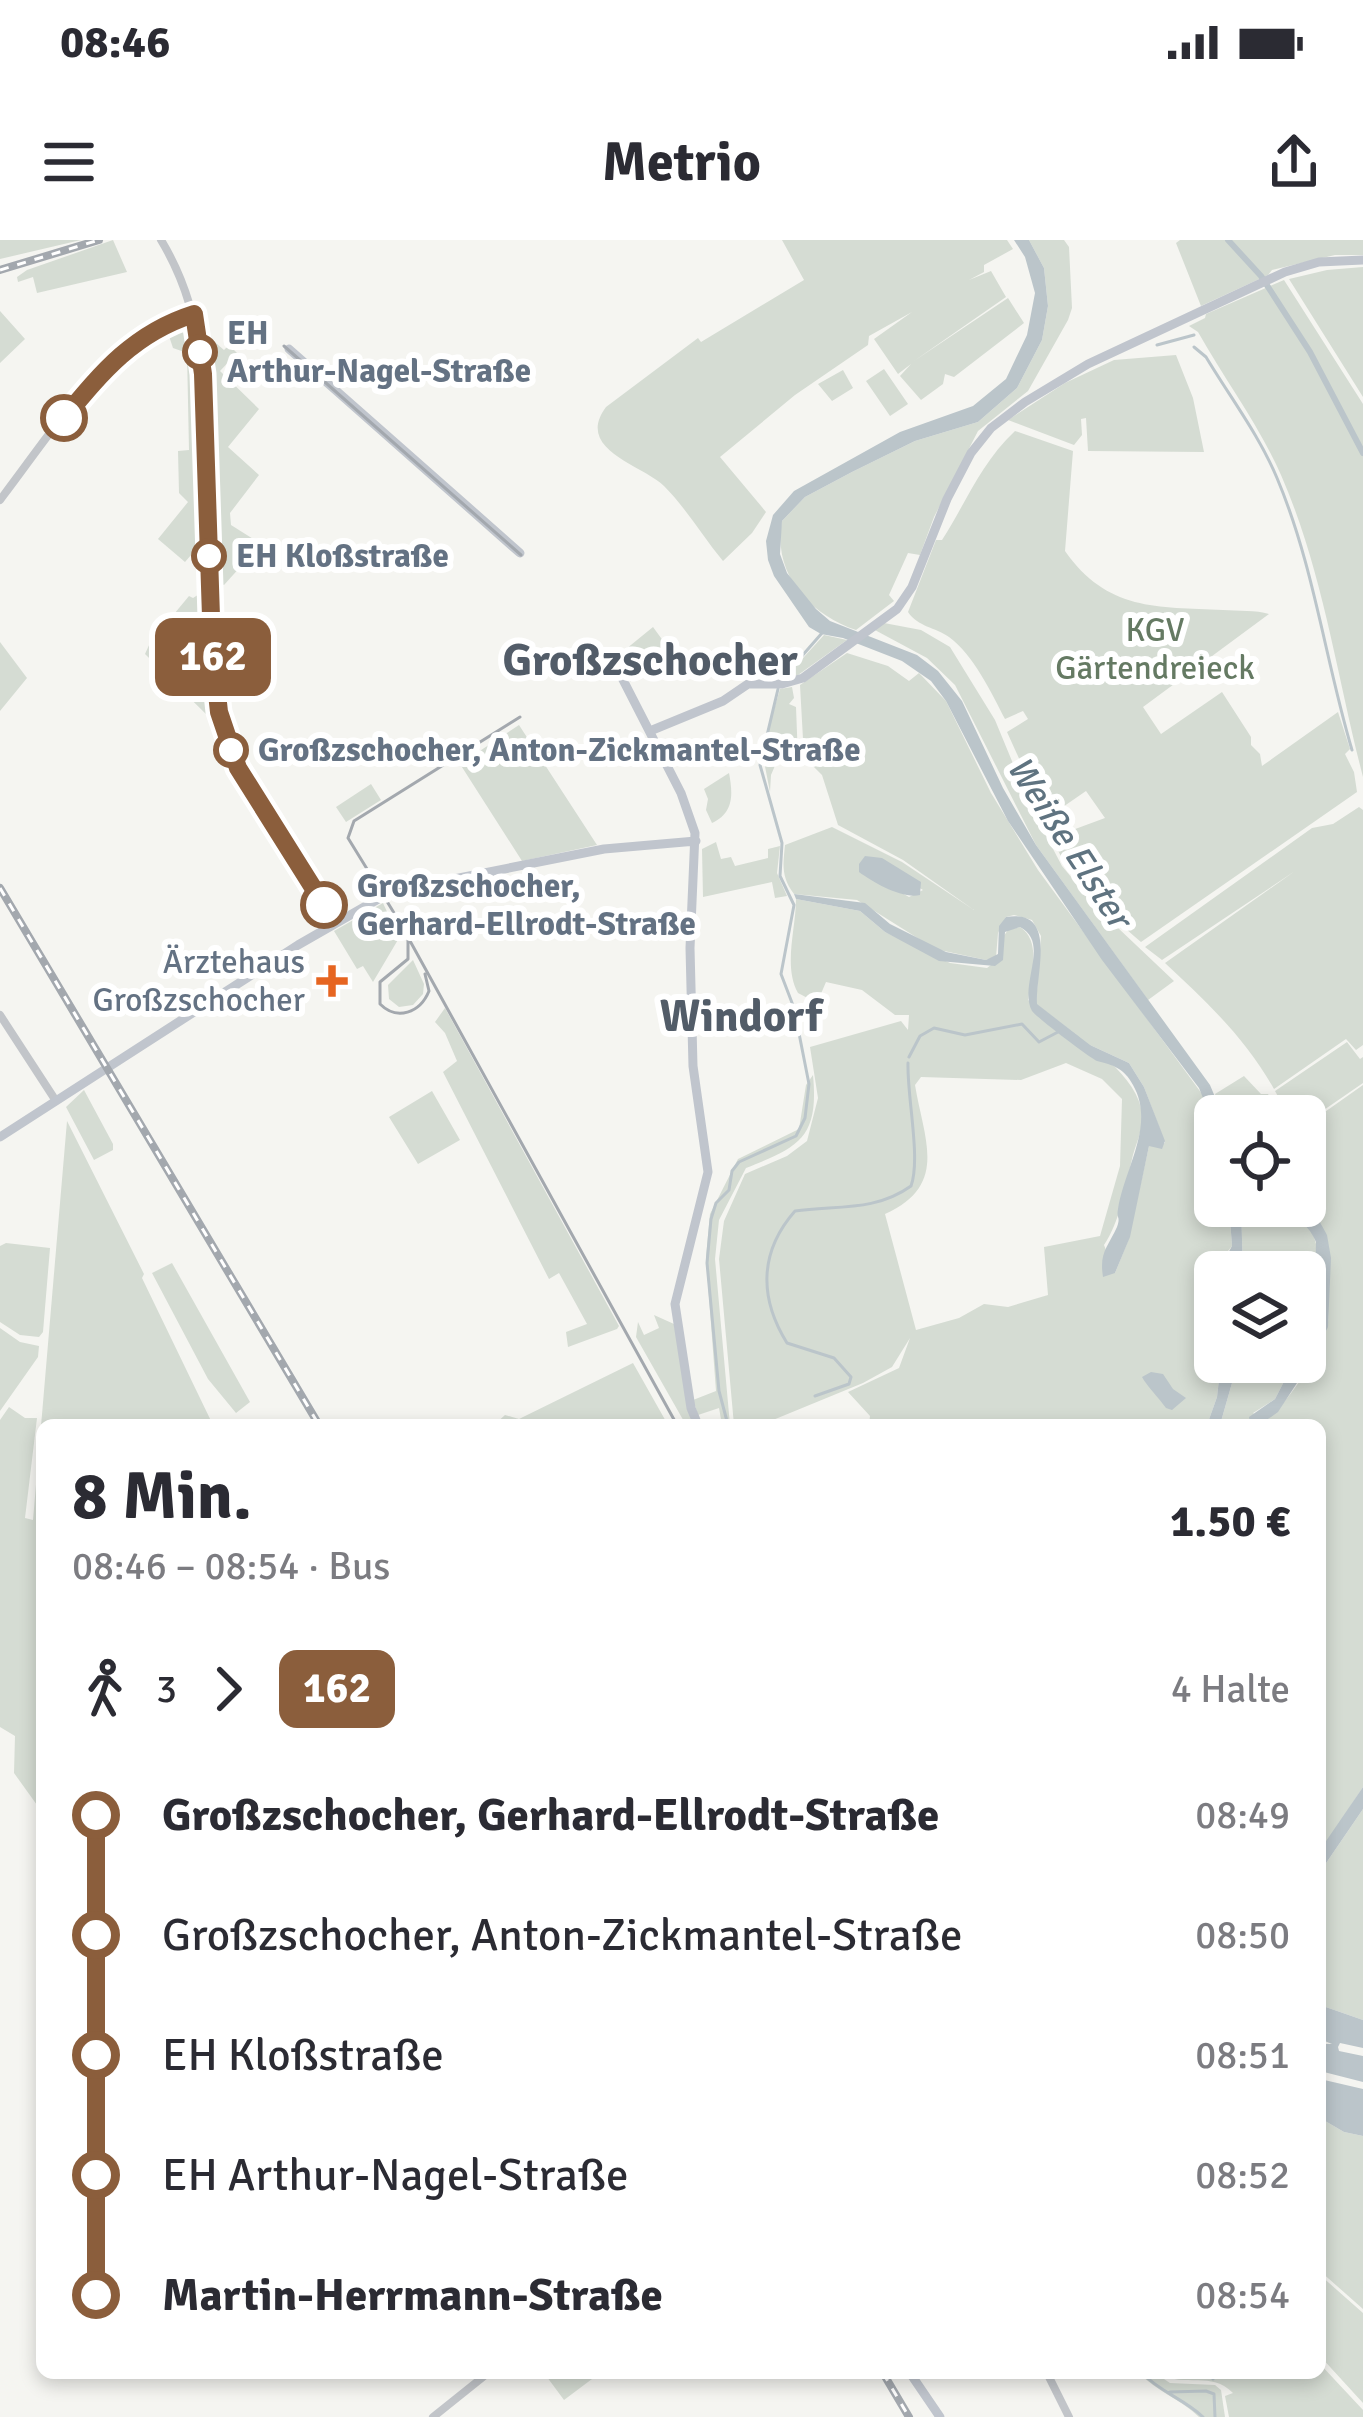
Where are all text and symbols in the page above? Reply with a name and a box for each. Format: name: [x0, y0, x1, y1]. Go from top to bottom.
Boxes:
text: 08:46: [60, 15, 170, 70]
icon: menu: [36, 129, 102, 195]
text: Metrio: [602, 129, 761, 196]
icon: share: [1261, 129, 1327, 195]
place label: EH Arthur-Nagel-Straße: [227, 313, 531, 392]
marker: EH Arthur-Nagel-Straße: [184, 336, 216, 368]
unlabelled marker: [42, 396, 86, 440]
place label: EH Kloßstraße: [236, 536, 449, 577]
marker: EH Kloßstraße: [193, 540, 225, 572]
park label: KGV Gärtendreieck: [1055, 610, 1255, 689]
line badge: 162: [144, 618, 282, 696]
text: 162: [179, 631, 247, 682]
district label: Großzschocher: [502, 633, 798, 688]
place label: Großzschocher, Anton-Zickmantel-Straße: [258, 730, 861, 771]
marker: Großzschocher, Anton-Zickmantel-Straße: [215, 734, 247, 766]
water label: Weiße Elster: [997, 748, 1144, 940]
place label: Großzschocher, Gerhard-Ellrodt-Straße: [357, 866, 696, 945]
marker: Großzschocher, Gerhard-Ellrodt-Straße: [302, 883, 346, 927]
place label: Ärztehaus Großzschocher: [93, 942, 305, 1021]
marker: Ärztehaus Großzschocher: [316, 965, 348, 997]
district label: Windorf: [660, 989, 825, 1044]
map controls: [1194, 1095, 1326, 1383]
button: locate: [1194, 1095, 1326, 1227]
button: layers: [1194, 1251, 1326, 1383]
text: 8 Min.: [72, 1456, 252, 1537]
text: 1.50 €: [1170, 1494, 1290, 1549]
text: 08:46 – 08:54 · Bus: [72, 1542, 390, 1590]
icon: walk: [72, 1656, 138, 1722]
icon: forward: [195, 1656, 261, 1722]
text: 162: [303, 1663, 371, 1714]
text: 3: [156, 1665, 177, 1713]
text: 4 Halte: [1171, 1665, 1290, 1713]
text: Großzschocher, Gerhard-Ellrodt-Straße: [162, 1788, 939, 1843]
text: 08:49: [1195, 1791, 1290, 1839]
text: Großzschocher, Anton-Zickmantel-Straße: [162, 1908, 962, 1963]
text: 08:50: [1195, 1911, 1290, 1959]
text: EH Kloßstraße: [162, 2028, 444, 2083]
text: 08:51: [1195, 2031, 1290, 2079]
text: EH Arthur-Nagel-Straße: [162, 2148, 628, 2203]
text: 08:52: [1195, 2151, 1290, 2199]
text: Martin-Herrmann-Straße: [162, 2268, 663, 2323]
text: 08:54: [1195, 2271, 1290, 2319]

